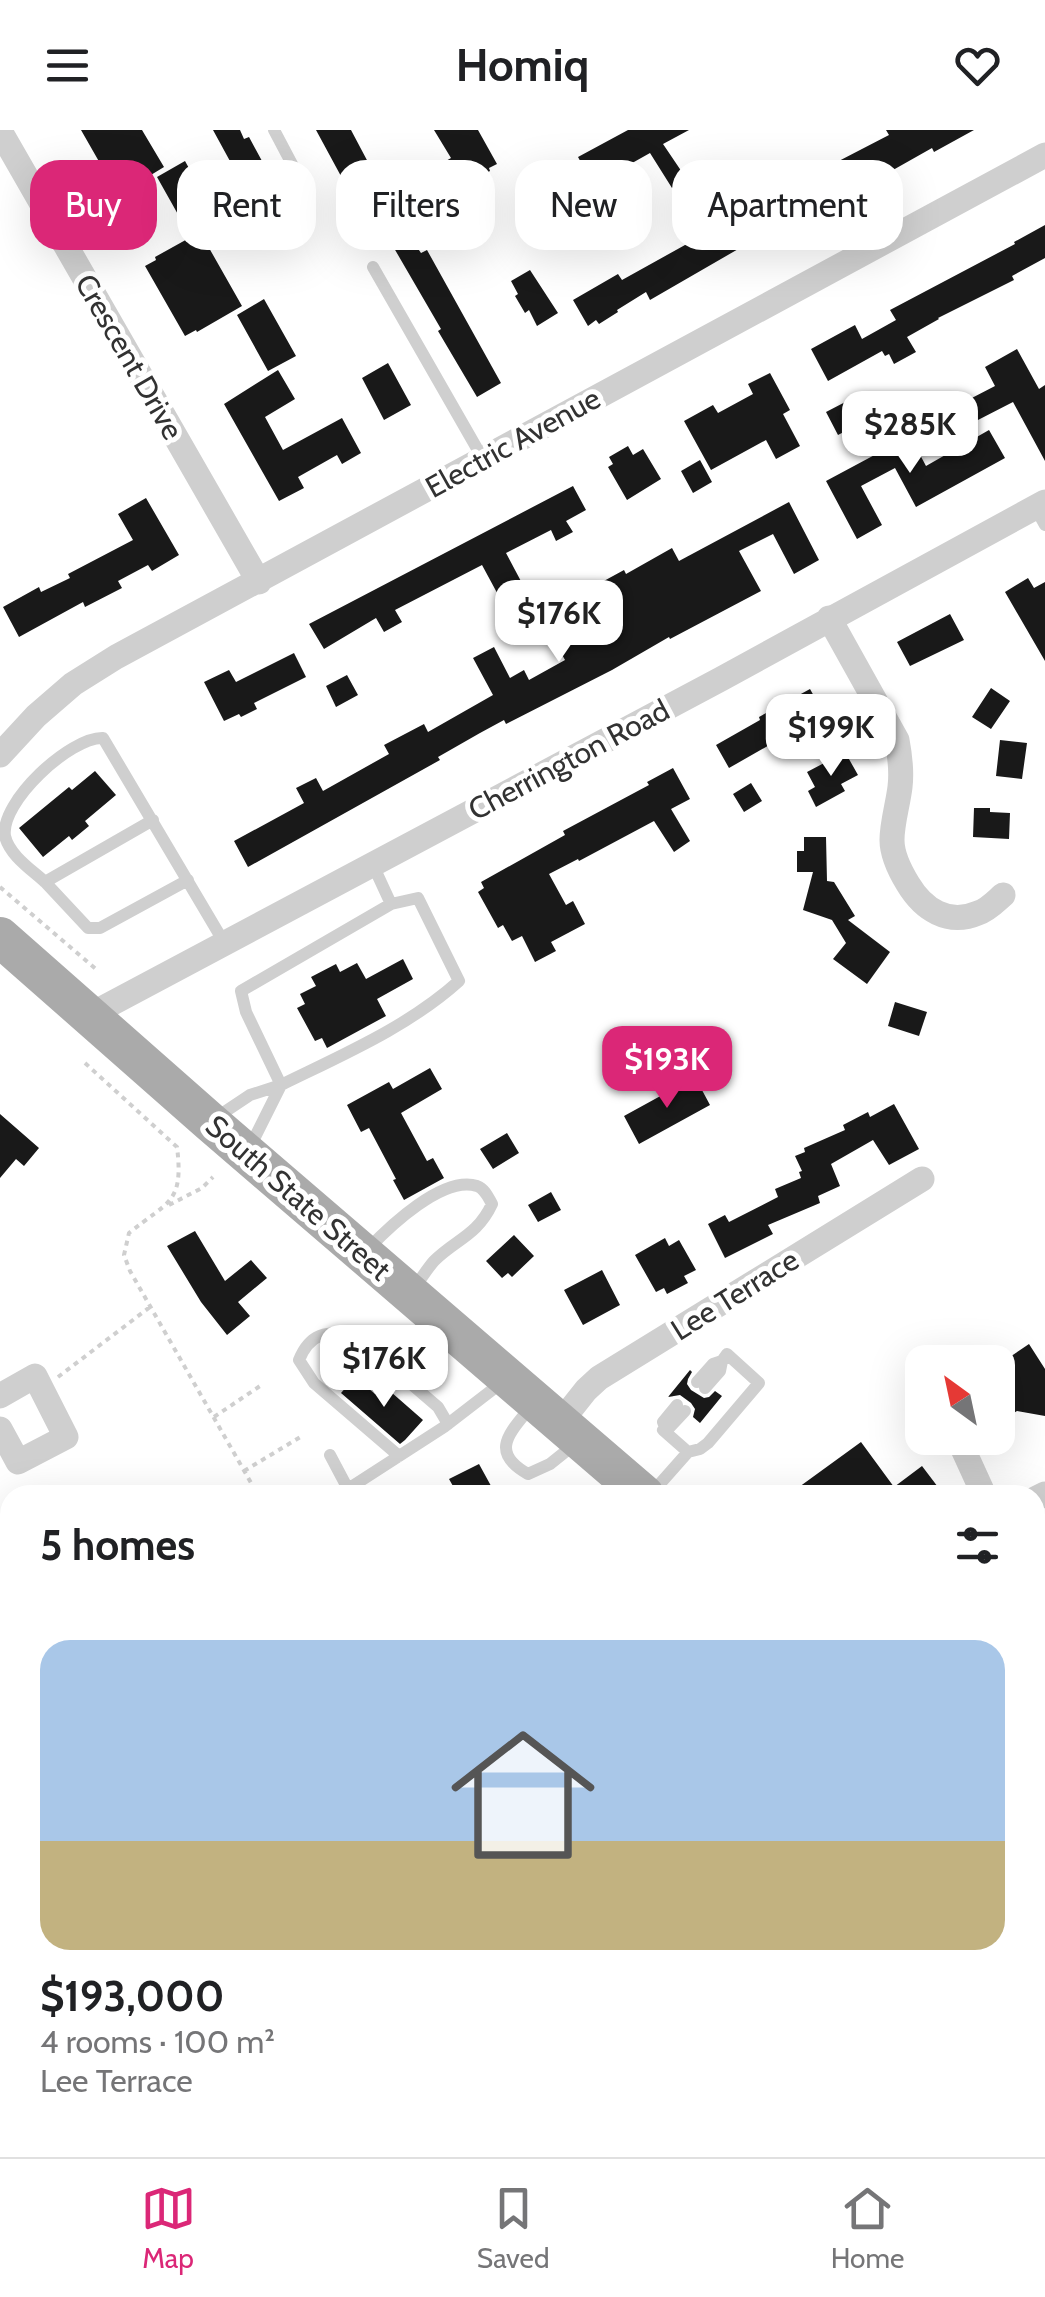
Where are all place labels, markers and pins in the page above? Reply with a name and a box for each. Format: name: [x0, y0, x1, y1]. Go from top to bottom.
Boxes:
pin: $285K: [840, 391, 980, 476]
pin: $176K: [489, 580, 629, 665]
pin: $199K: [761, 694, 901, 779]
pin: $193K: [597, 1026, 737, 1111]
pin: $176K: [314, 1325, 454, 1410]

